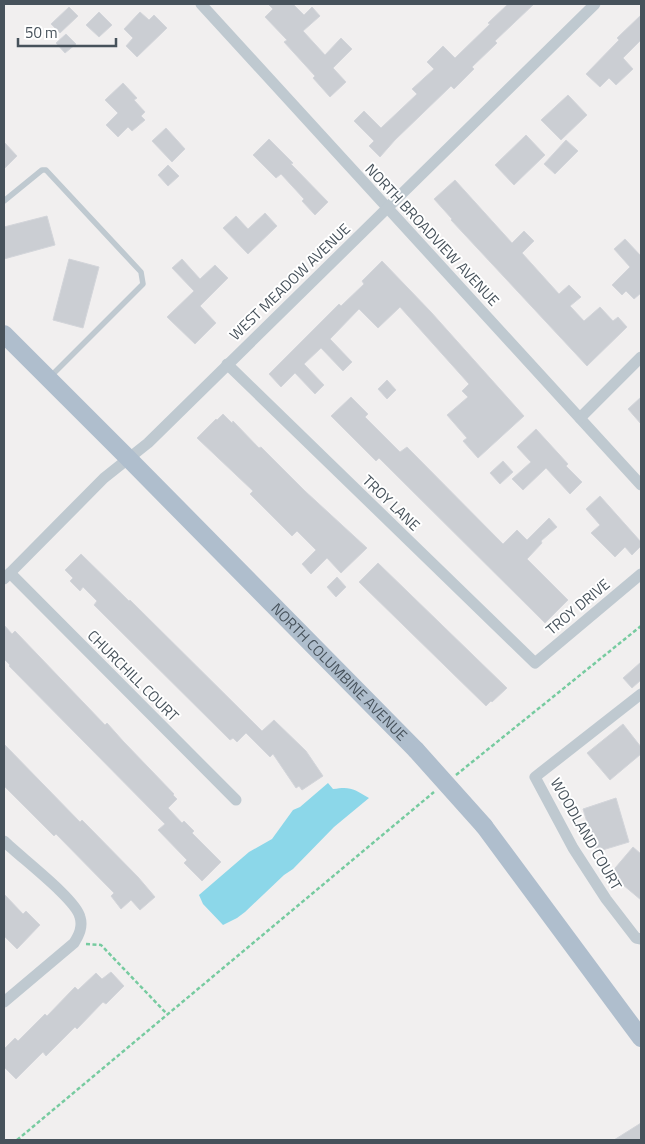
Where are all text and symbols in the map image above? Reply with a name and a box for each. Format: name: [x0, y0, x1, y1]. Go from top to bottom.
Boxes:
scale bar: [18, 15, 115, 47]
text: 50 m: [25, 21, 58, 44]
street label: NORTH BROADVIEW AVENUE: [360, 158, 505, 311]
street label: WEST MEADOW AVENUE: [224, 218, 355, 346]
street label: TROY LANE: [357, 469, 425, 536]
street label: TROY DRIVE: [541, 573, 615, 640]
street label: NORTH COLUMBINE AVENUE: [266, 597, 413, 746]
street label: CHURCHILL COURT: [82, 625, 184, 727]
street label: WOODLAND COURT: [545, 773, 628, 894]

